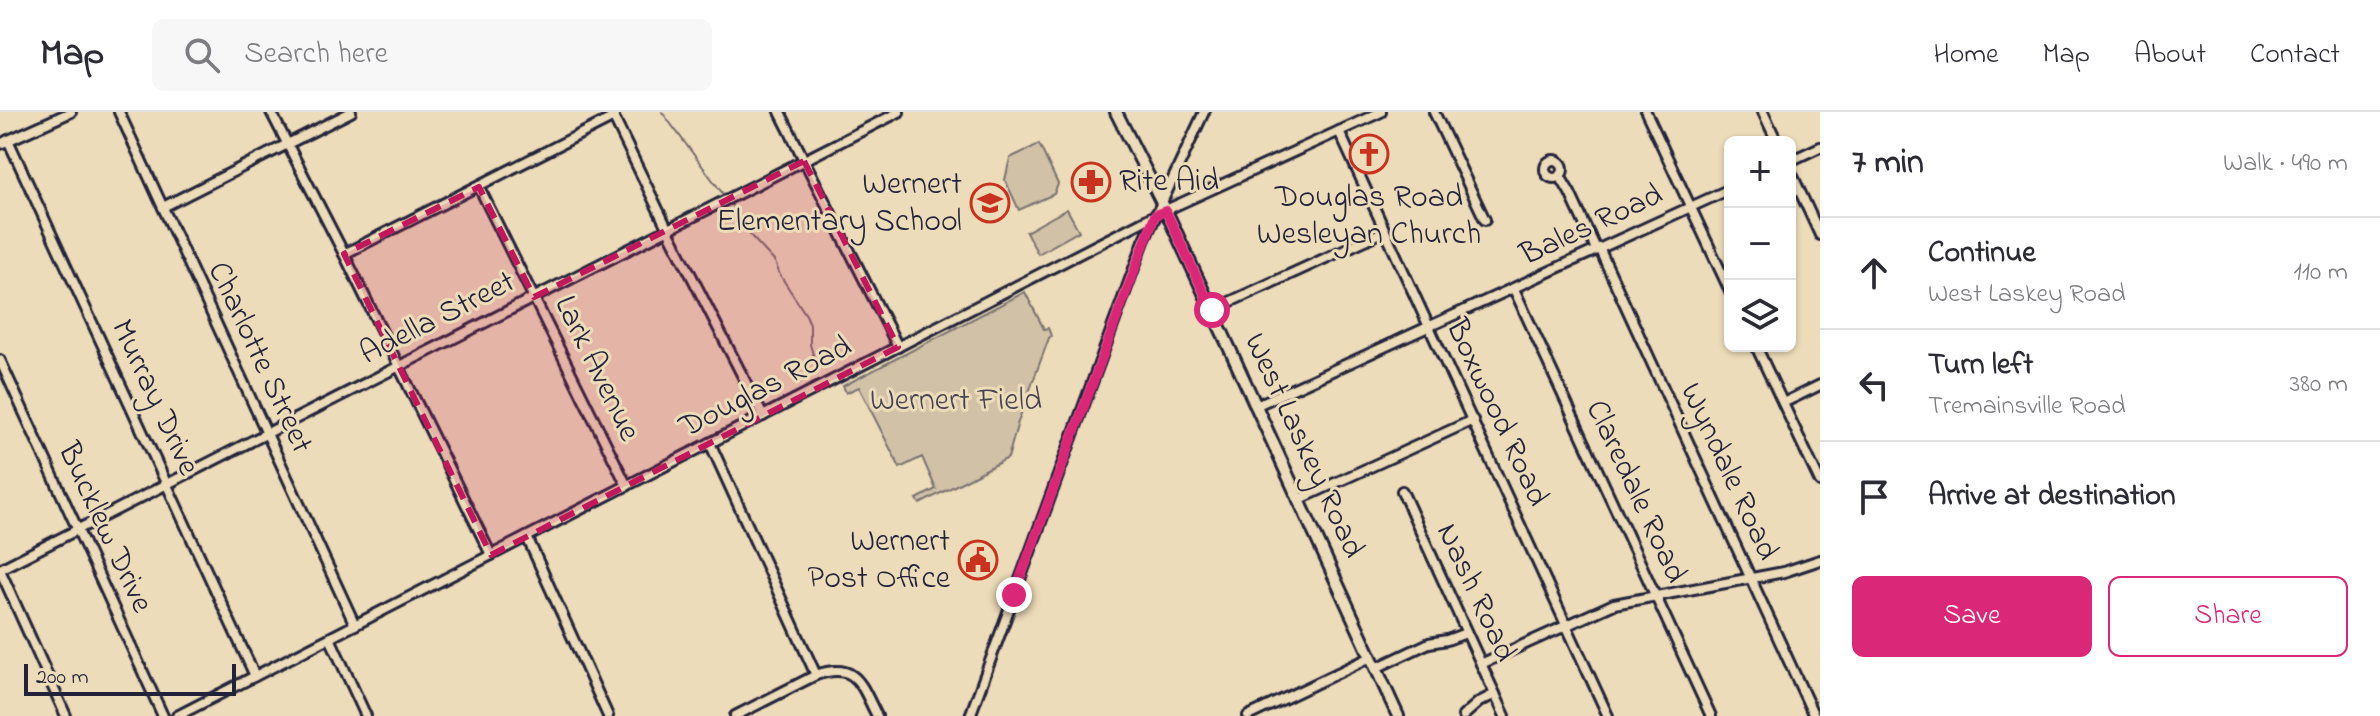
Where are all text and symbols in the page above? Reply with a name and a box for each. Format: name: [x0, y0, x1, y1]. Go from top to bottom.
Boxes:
search box: [152, 19, 712, 91]
text: Map: [40, 27, 104, 83]
icon: search: [180, 33, 224, 77]
text: Search here: [244, 33, 388, 77]
text: Home: [1933, 35, 1999, 76]
text: Map: [2043, 35, 2090, 76]
text: About: [2134, 35, 2206, 76]
text: Contact: [2250, 35, 2340, 76]
church icon: Douglas Road Wesleyan Church: [1348, 133, 1390, 175]
map controls: [1724, 136, 1796, 352]
button: +: [1724, 136, 1796, 208]
text: 7 min: [1852, 139, 1924, 189]
text: Walk · 490 m: [2223, 145, 2348, 183]
place label: Rite Aid: [1119, 159, 1219, 206]
pharmacy icon: Rite Aid: [1070, 161, 1112, 203]
place label: Wernert Elementary School: [717, 162, 962, 246]
street label: Bales Road: [1512, 172, 1671, 280]
place label: Douglas Road Wesleyan Church: [1257, 175, 1481, 259]
school or university icon: Wernert Elementary School: [969, 182, 1011, 224]
button: −: [1724, 208, 1796, 280]
text: Continue: [1928, 232, 2036, 276]
icon: ahead: [1852, 251, 1896, 295]
text: 110 m: [2294, 254, 2348, 292]
street label: Charlotte Street: [194, 255, 324, 462]
street label: Adella Street: [352, 260, 524, 378]
text: West Laskey Road: [1928, 276, 2126, 314]
button: layers: [1724, 280, 1796, 352]
street label: Lark Avenue: [541, 288, 652, 450]
route start: [1194, 292, 1230, 328]
street label: Boxwood Road: [1432, 311, 1560, 514]
street label: Murray Drive: [97, 312, 211, 484]
street label: Douglas Road: [671, 324, 860, 452]
street label: West Laskey Road: [1230, 326, 1376, 566]
text: Turn left: [1928, 344, 2033, 388]
icon: left: [1852, 363, 1896, 407]
text: 380 m: [2290, 366, 2348, 404]
street label: Wyndale Road: [1666, 376, 1790, 568]
park label: Wernert Field: [870, 378, 1042, 425]
text: Tremainsville Road: [1928, 388, 2126, 426]
street label: Claredale Road: [1572, 393, 1698, 591]
street label: Bucklew Drive: [44, 434, 164, 622]
icon: arrive: [1852, 475, 1896, 519]
text: Arrive at destination: [1928, 475, 2176, 519]
street label: Nash Road: [1422, 516, 1528, 670]
place label: Wernert Post Office: [808, 519, 951, 603]
public building icon: Wernert Post Office: [957, 539, 999, 581]
button: Save: [1852, 576, 2092, 657]
button: Share: [2108, 576, 2348, 657]
route end: [996, 577, 1032, 613]
scale bar: [24, 660, 236, 696]
text: 200 m: [36, 662, 89, 694]

